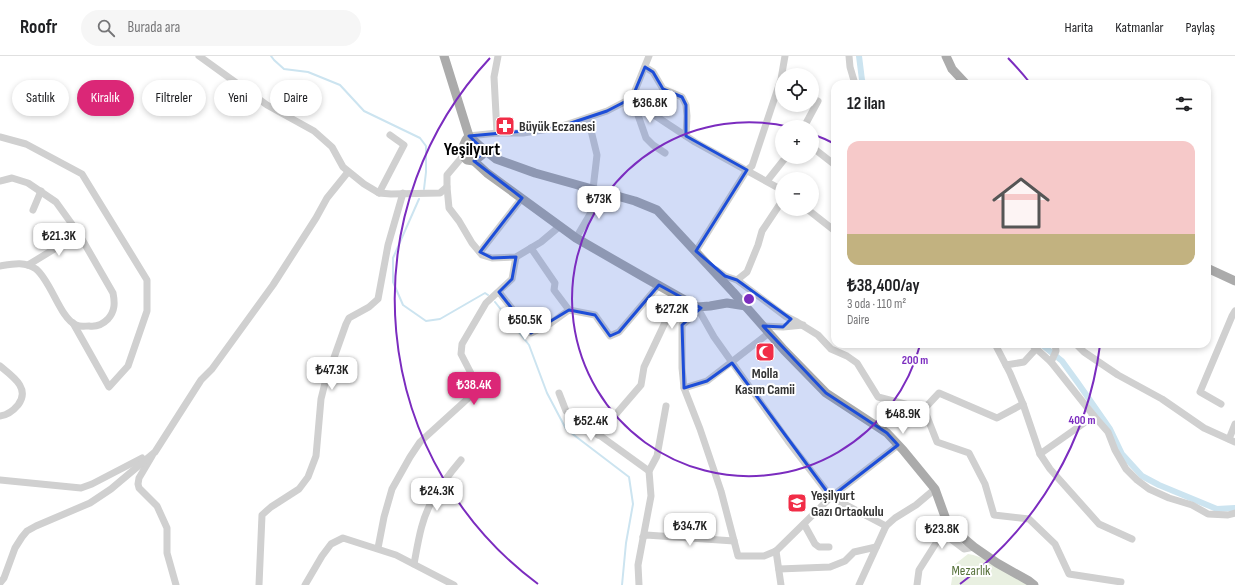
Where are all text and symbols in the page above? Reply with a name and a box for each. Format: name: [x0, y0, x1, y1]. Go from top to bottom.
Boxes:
search box: [81, 10, 361, 46]
text: Roofr: [20, 16, 57, 39]
icon: search: [95, 17, 117, 39]
text: Burada ara: [127, 18, 180, 37]
text: Harita: [1065, 19, 1093, 36]
text: Katmanlar: [1115, 19, 1164, 36]
text: Paylaş: [1186, 19, 1215, 36]
map controls: [775, 68, 819, 216]
button: locate: [775, 68, 819, 112]
chip: Satılık: [12, 80, 69, 116]
chip: Kiralık: [77, 80, 134, 116]
chip: Filtreler: [142, 80, 206, 116]
chip: Yeni: [214, 80, 262, 116]
chip: Daire: [270, 80, 322, 116]
pin: ₺36.8K: [617, 90, 683, 124]
icon: filters: [1173, 93, 1195, 115]
text: 12 ilan: [847, 94, 885, 114]
text: ₺36.8K: [633, 95, 667, 111]
pharmacy icon: Büyük Eczanesi: [494, 115, 516, 137]
place label: Büyük Eczanesi: [519, 118, 595, 135]
button: +: [775, 120, 819, 164]
district label: Yeşilyurt: [444, 139, 500, 160]
icon: home: [985, 167, 1057, 239]
button: −: [775, 172, 819, 216]
pin: ₺73K: [575, 186, 623, 220]
text: ₺73K: [586, 191, 612, 207]
pin: ₺21.3K: [26, 223, 92, 257]
text: ₺21.3K: [42, 228, 76, 244]
text: ₺38,400/ay: [847, 276, 919, 296]
centre of rings: [742, 292, 756, 306]
pin: ₺27.2K: [639, 296, 705, 330]
text: 3 oda · 110 m²: [847, 296, 906, 312]
text: ₺27.2K: [656, 301, 688, 317]
pin: ₺50.5K: [492, 307, 558, 341]
text: ₺50.5K: [508, 312, 542, 328]
text: Daire: [847, 312, 869, 328]
mosque icon: Molla Kasım Camii: [754, 341, 776, 363]
text: 200 m: [902, 353, 928, 368]
pin: ₺47.3K: [299, 357, 365, 391]
text: ₺47.3K: [316, 362, 348, 378]
place label: Molla Kasım Camii: [735, 365, 795, 398]
pin: ₺38.4K: [441, 372, 507, 406]
text: ₺38.4K: [457, 377, 491, 393]
pin: ₺48.9K: [870, 401, 936, 435]
text: ₺48.9K: [886, 406, 920, 422]
pin: ₺52.4K: [558, 408, 624, 442]
text: ₺52.4K: [574, 413, 608, 429]
text: 400 m: [1069, 413, 1095, 428]
pin: ₺24.3K: [404, 478, 470, 512]
text: ₺24.3K: [420, 483, 454, 499]
place label: Yeşilyurt Gazı Ortaokulu: [811, 487, 884, 520]
school or university icon: Yeşilyurt Gazı Ortaokulu: [786, 492, 808, 514]
pin: ₺34.7K: [657, 513, 723, 547]
pin: ₺23.8K: [909, 516, 975, 550]
text: ₺34.7K: [673, 518, 707, 534]
text: ₺23.8K: [925, 521, 959, 537]
park label: Mezarlık: [952, 562, 991, 579]

